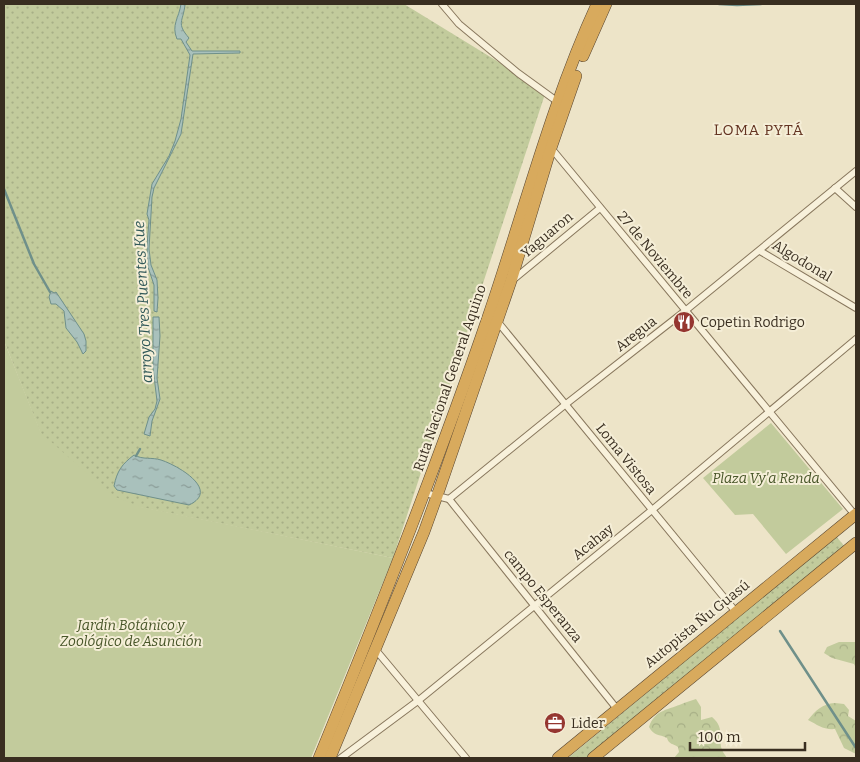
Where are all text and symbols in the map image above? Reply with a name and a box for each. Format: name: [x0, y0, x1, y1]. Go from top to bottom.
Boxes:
district label: LOMA PYTÁ: [714, 121, 804, 139]
street label: Yaguaron: [518, 208, 576, 262]
street label: 27 de Noviembre: [614, 208, 696, 302]
water label: arroyo Tres Puentes Kue: [130, 220, 156, 383]
street label: Algodonal: [769, 237, 835, 285]
street label: Ruta Nacional General Aquino: [410, 282, 490, 474]
restaurant icon: Copetin Rodrigo: [672, 310, 696, 334]
street label: Aregua: [612, 313, 660, 355]
place label: Copetin Rodrigo: [700, 314, 805, 331]
street label: Loma Vistosa: [592, 420, 660, 498]
park label: Plaza Vy'a Renda: [712, 470, 820, 487]
street label: Acahay: [569, 520, 617, 564]
street label: campo Esperanza: [500, 546, 586, 646]
street label: Autopista Ñu Guasú: [641, 576, 753, 672]
park label: Jardín Botánico y Zoológico de Asunción: [60, 617, 202, 650]
office icon: Lider: [543, 711, 567, 735]
place label: Lider: [571, 715, 605, 732]
scale bar: [690, 720, 805, 752]
text: 100 m: [698, 728, 741, 746]

